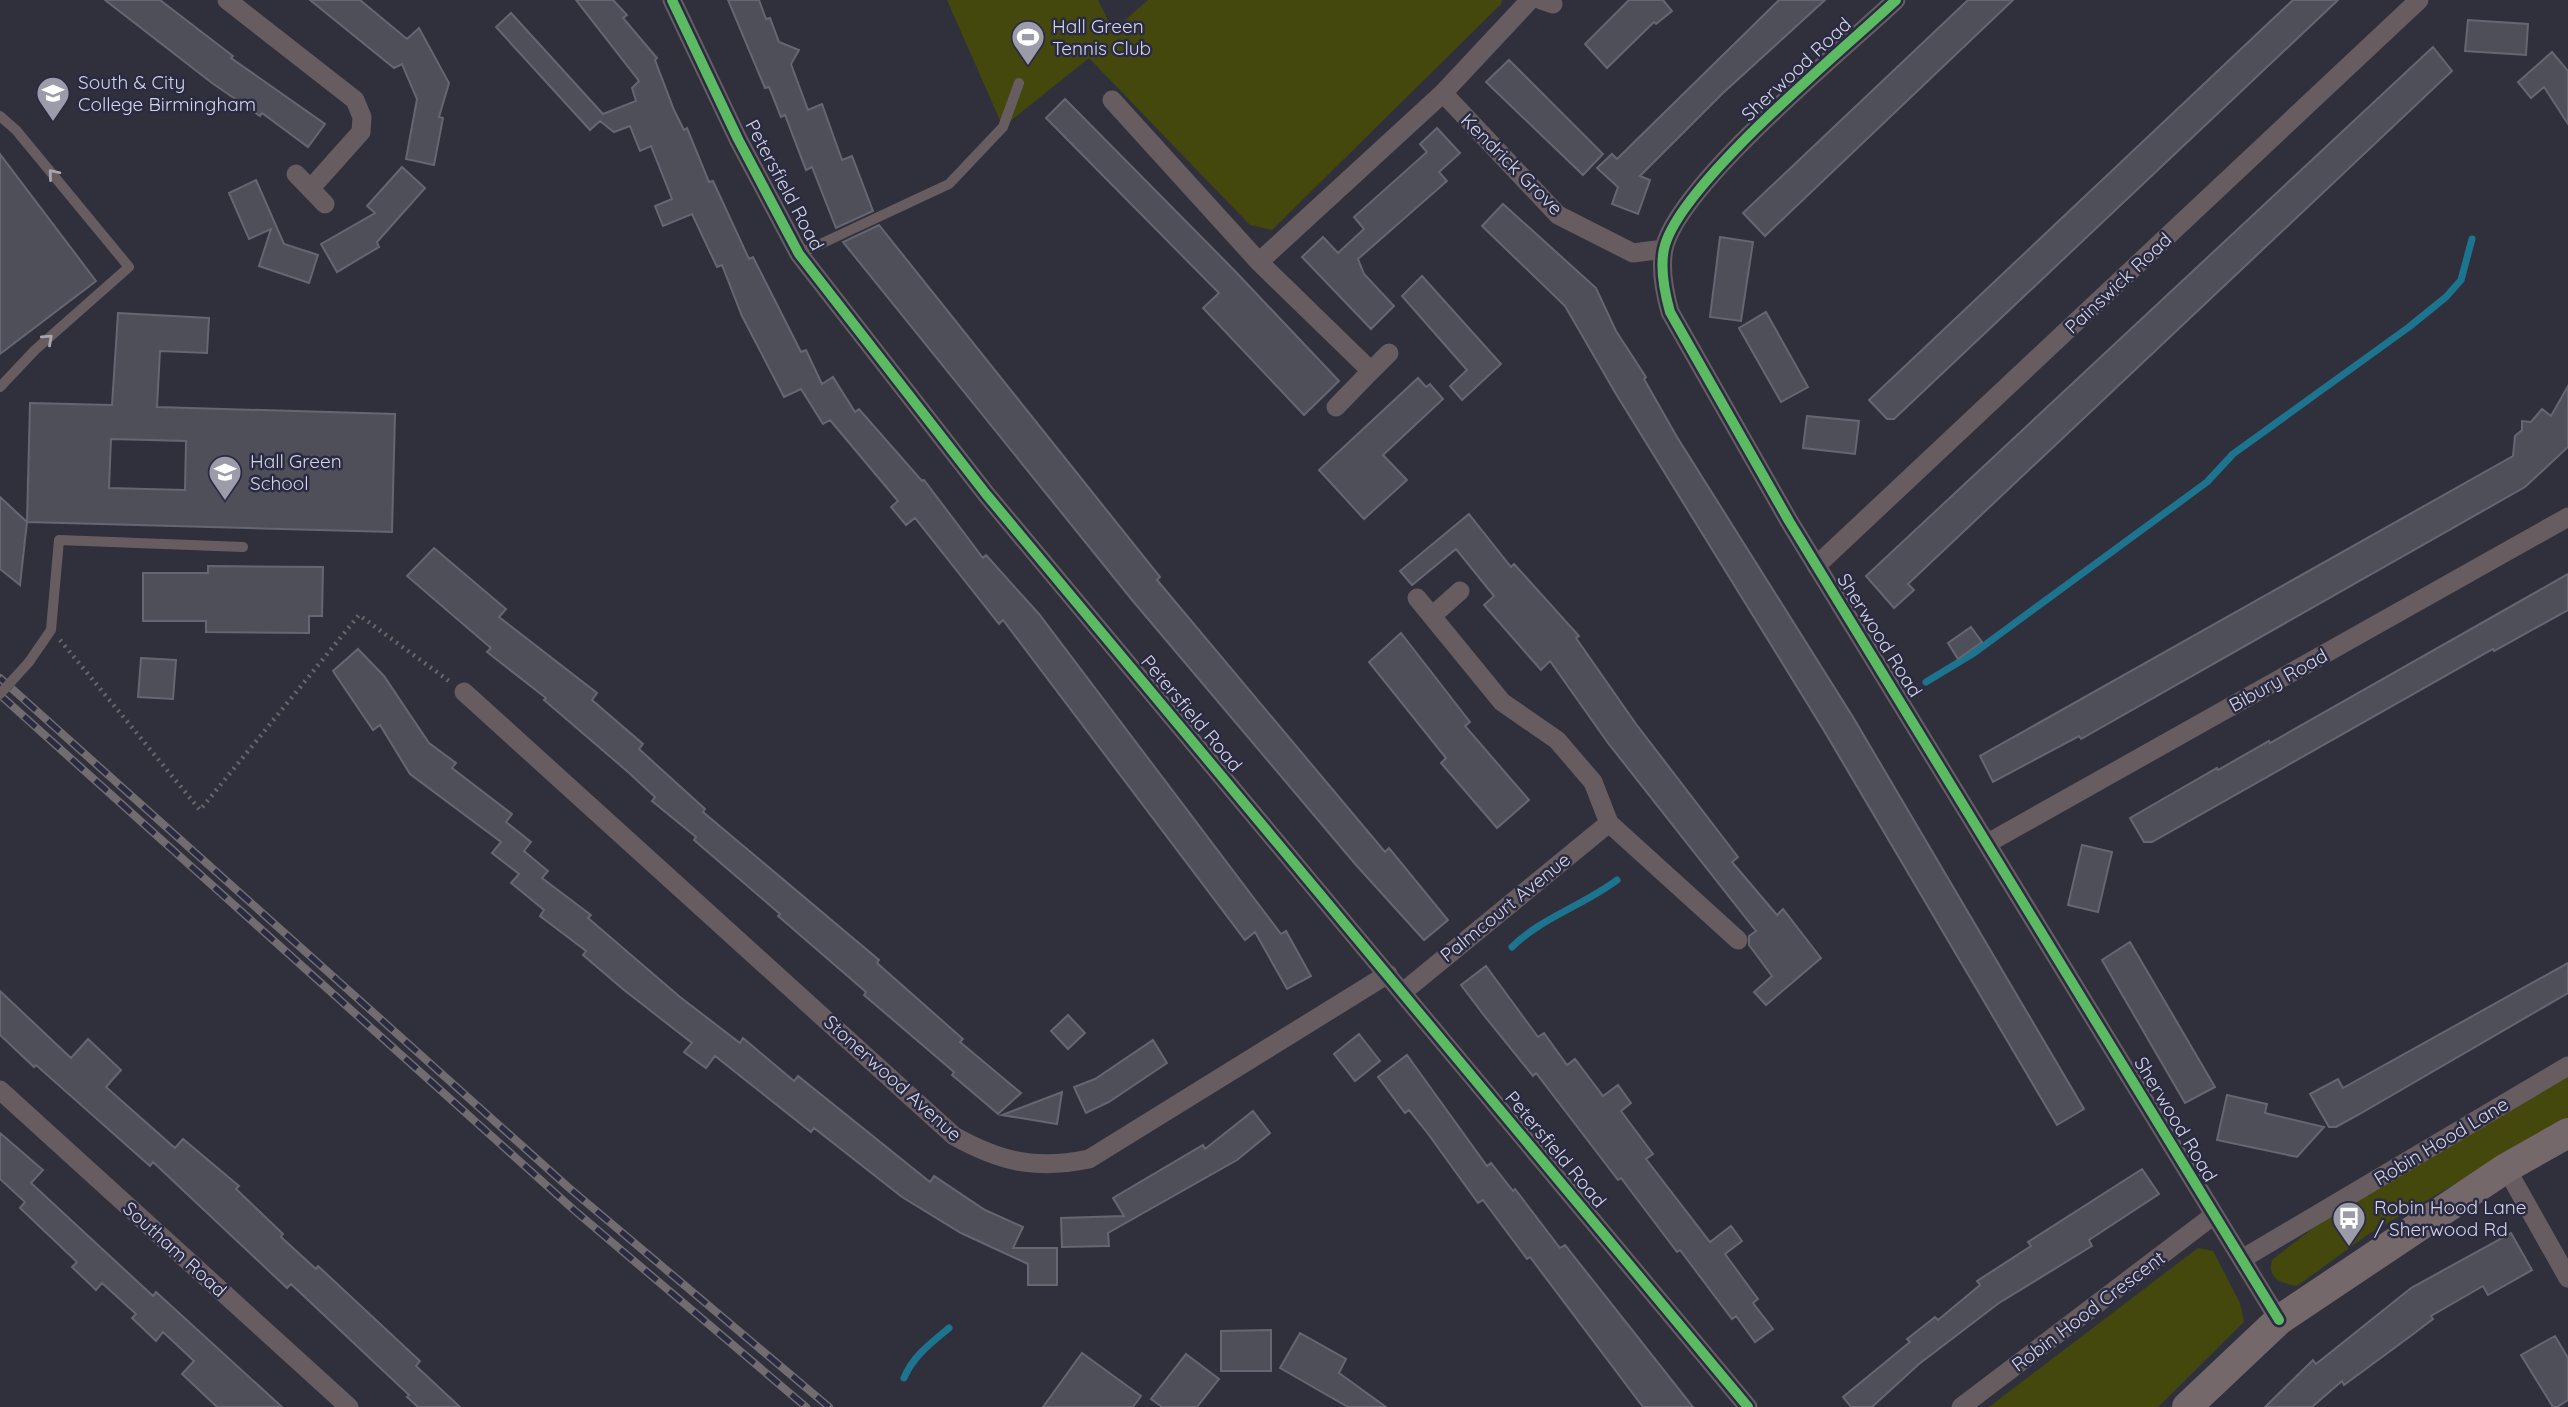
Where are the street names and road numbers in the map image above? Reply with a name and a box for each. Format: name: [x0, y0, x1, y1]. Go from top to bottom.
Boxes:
street label: Sherwood Road: [1736, 12, 1856, 126]
street label: Kendrick Grove: [1456, 108, 1568, 220]
street label: Petersfield Road: [740, 115, 830, 255]
street label: Painswick Road: [2060, 227, 2176, 339]
street label: Sherwood Road: [1832, 569, 1928, 701]
street label: Bibury Road: [2224, 643, 2332, 717]
street label: Petersfield Road: [1136, 650, 1248, 776]
street label: Palmcourt Avenue: [1435, 847, 1575, 967]
street label: Stonerwood Avenue: [819, 1010, 967, 1146]
street label: Sherwood Road: [2129, 1052, 2223, 1186]
street label: Petersfield Road: [1500, 1086, 1612, 1212]
street label: Robin Hood Lane: [2369, 1091, 2513, 1191]
street label: Southam Road: [118, 1196, 232, 1302]
street label: Robin Hood Crescent: [2006, 1245, 2170, 1377]

